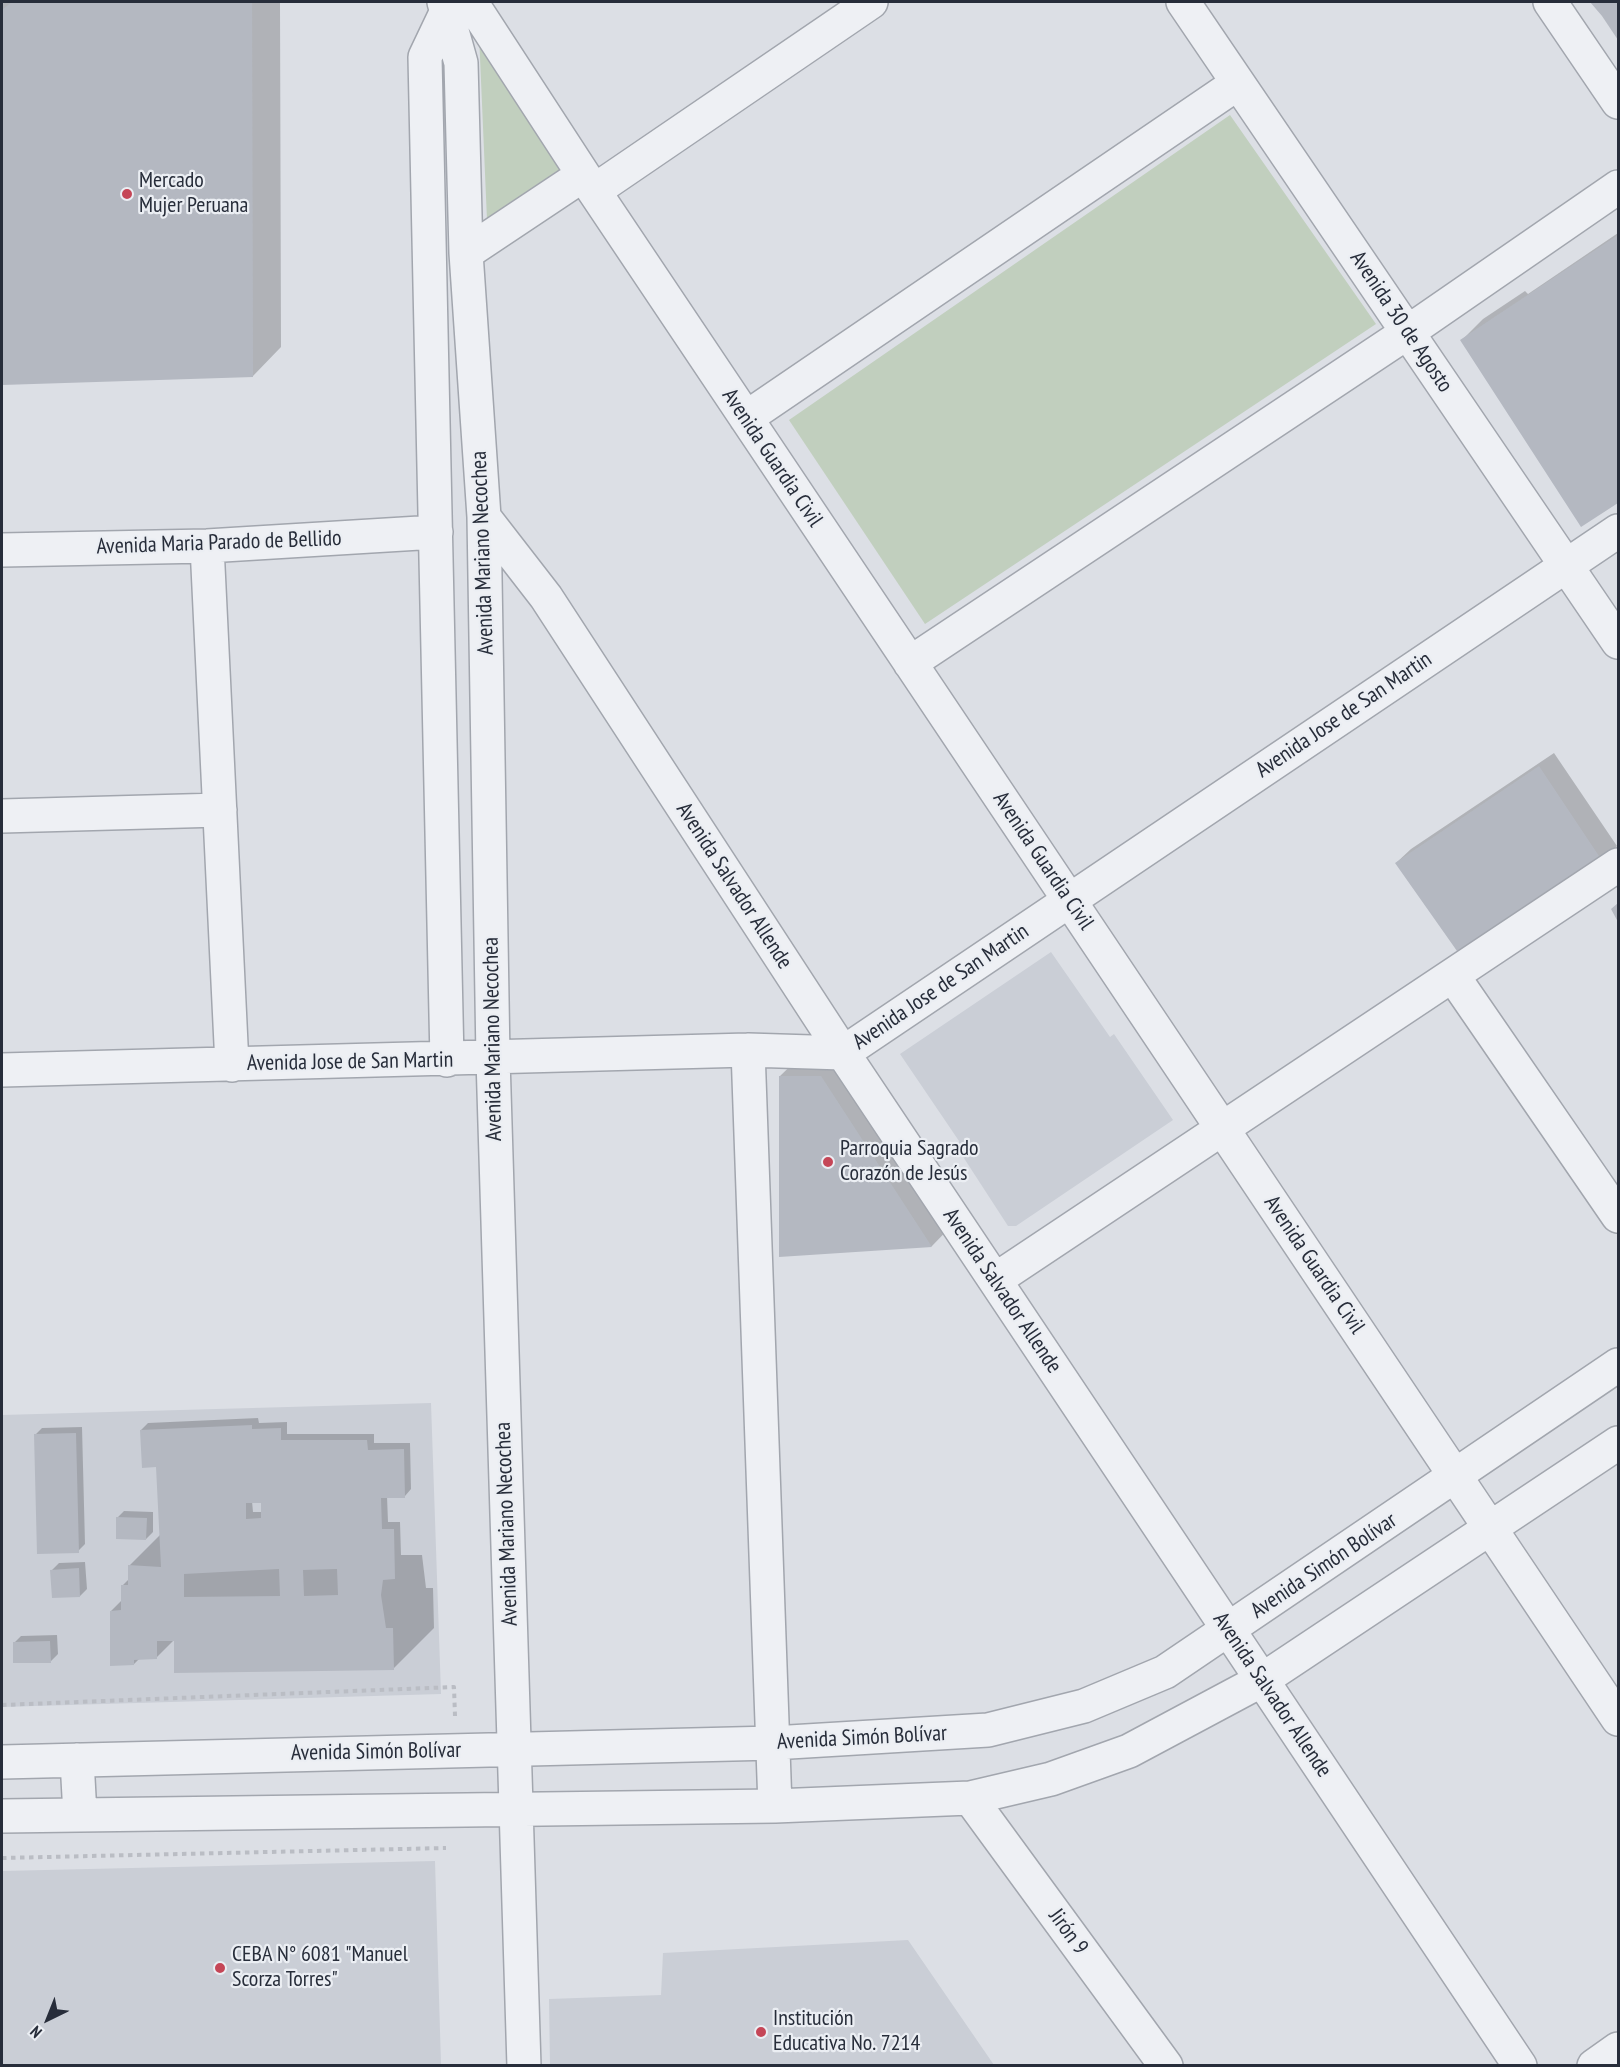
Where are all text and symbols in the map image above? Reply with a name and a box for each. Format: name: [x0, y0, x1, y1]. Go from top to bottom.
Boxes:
place label: Mercado Mujer Peruana: [139, 168, 248, 220]
marker: Mercado Mujer Peruana: [120, 187, 134, 201]
street label: Avenida 30 de Agosto: [1344, 246, 1458, 398]
street label: Avenida Guardia Civil: [716, 384, 828, 532]
street label: Avenida Mariano Necochea: [466, 451, 500, 655]
street label: Avenida Maria Parado de Bellido: [96, 526, 342, 560]
street label: Avenida Jose de San Martin: [1251, 646, 1437, 784]
street label: Avenida Guardia Civil: [987, 787, 1099, 935]
street label: Avenida Salvador Allende: [670, 798, 798, 974]
street label: Avenida Jose de San Martin: [848, 918, 1034, 1056]
street label: Avenida Mariano Necochea: [478, 937, 508, 1141]
street label: Avenida Jose de San Martin: [247, 1047, 453, 1077]
place label: Parroquia Sagrado Corazón de Jesús: [840, 1136, 979, 1188]
marker: Parroquia Sagrado Corazón de Jesús: [821, 1155, 835, 1169]
street label: Avenida Guardia Civil: [1258, 1191, 1370, 1339]
street label: Avenida Salvador Allende: [937, 1204, 1067, 1378]
street label: Avenida Mariano Necochea: [490, 1422, 524, 1626]
street label: Avenida Simón Bolívar: [1246, 1507, 1402, 1625]
street label: Avenida Salvador Allende: [1207, 1608, 1337, 1782]
street label: Avenida Simón Bolívar: [776, 1720, 948, 1756]
street label: Avenida Simón Bolívar: [291, 1737, 461, 1767]
street label: Jirón 9: [1043, 1904, 1093, 1960]
place label: CEBA N° 6081 "Manuel Scorza Torres": [232, 1942, 408, 1994]
marker: CEBA N° 6081 "Manuel Scorza Torres": [213, 1961, 227, 1975]
north arrow: [18, 1989, 78, 2049]
place label: Institución Educativa No. 7214: [773, 2006, 920, 2058]
text: N: [26, 2022, 46, 2042]
marker: Institución Educativa No. 7214: [754, 2025, 768, 2039]

